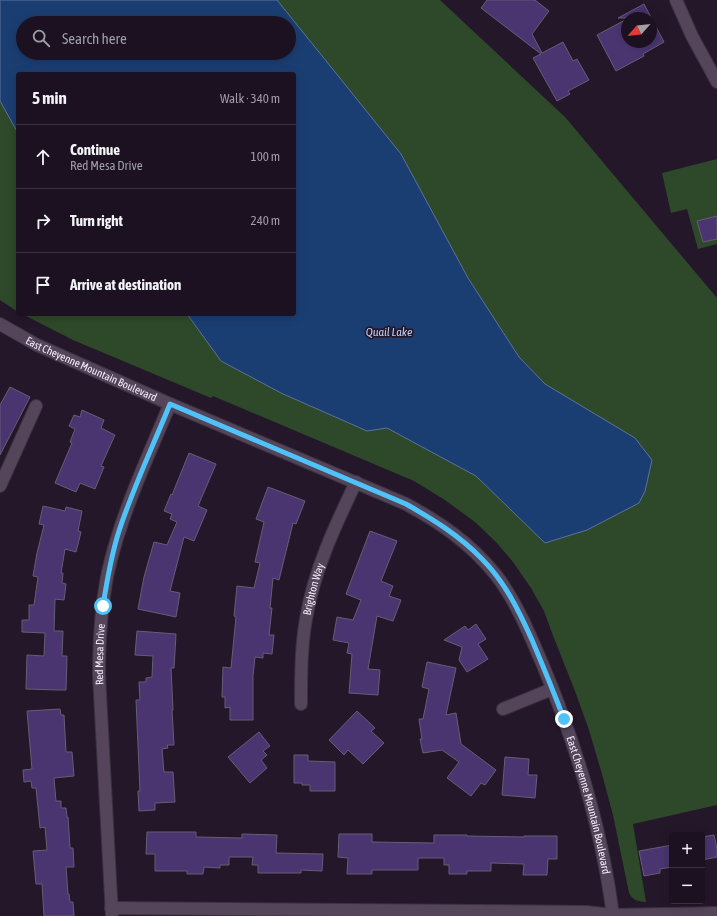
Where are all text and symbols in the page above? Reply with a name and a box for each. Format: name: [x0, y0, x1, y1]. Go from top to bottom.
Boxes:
north arrow: [621, 12, 657, 48]
search box: [16, 16, 296, 60]
icon: search: [30, 27, 52, 49]
text: Search here: [62, 30, 127, 47]
text: 5 min: [32, 88, 67, 108]
text: Walk · 340 m: [220, 91, 280, 106]
text: Continue: [70, 141, 120, 158]
icon: ahead: [32, 146, 54, 168]
text: 100 m: [251, 149, 280, 164]
text: Red Mesa Drive: [70, 158, 143, 173]
icon: right: [32, 210, 54, 232]
text: Turn right: [70, 212, 123, 229]
text: 240 m: [251, 213, 280, 228]
icon: arrive: [32, 274, 54, 296]
text: Arrive at destination: [70, 276, 181, 293]
water label: Quail Lake: [366, 325, 413, 339]
street label: East Cheyenne Mountain Boulevard: [24, 334, 159, 404]
street label: Brighton Way: [301, 561, 326, 616]
route start: [94, 597, 112, 615]
street label: Red Mesa Drive: [93, 623, 107, 685]
route end: [555, 710, 573, 728]
street label: East Cheyenne Mountain Boulevard: [564, 734, 612, 875]
map controls: [669, 832, 705, 904]
button: +: [669, 832, 705, 868]
button: −: [669, 868, 705, 904]

